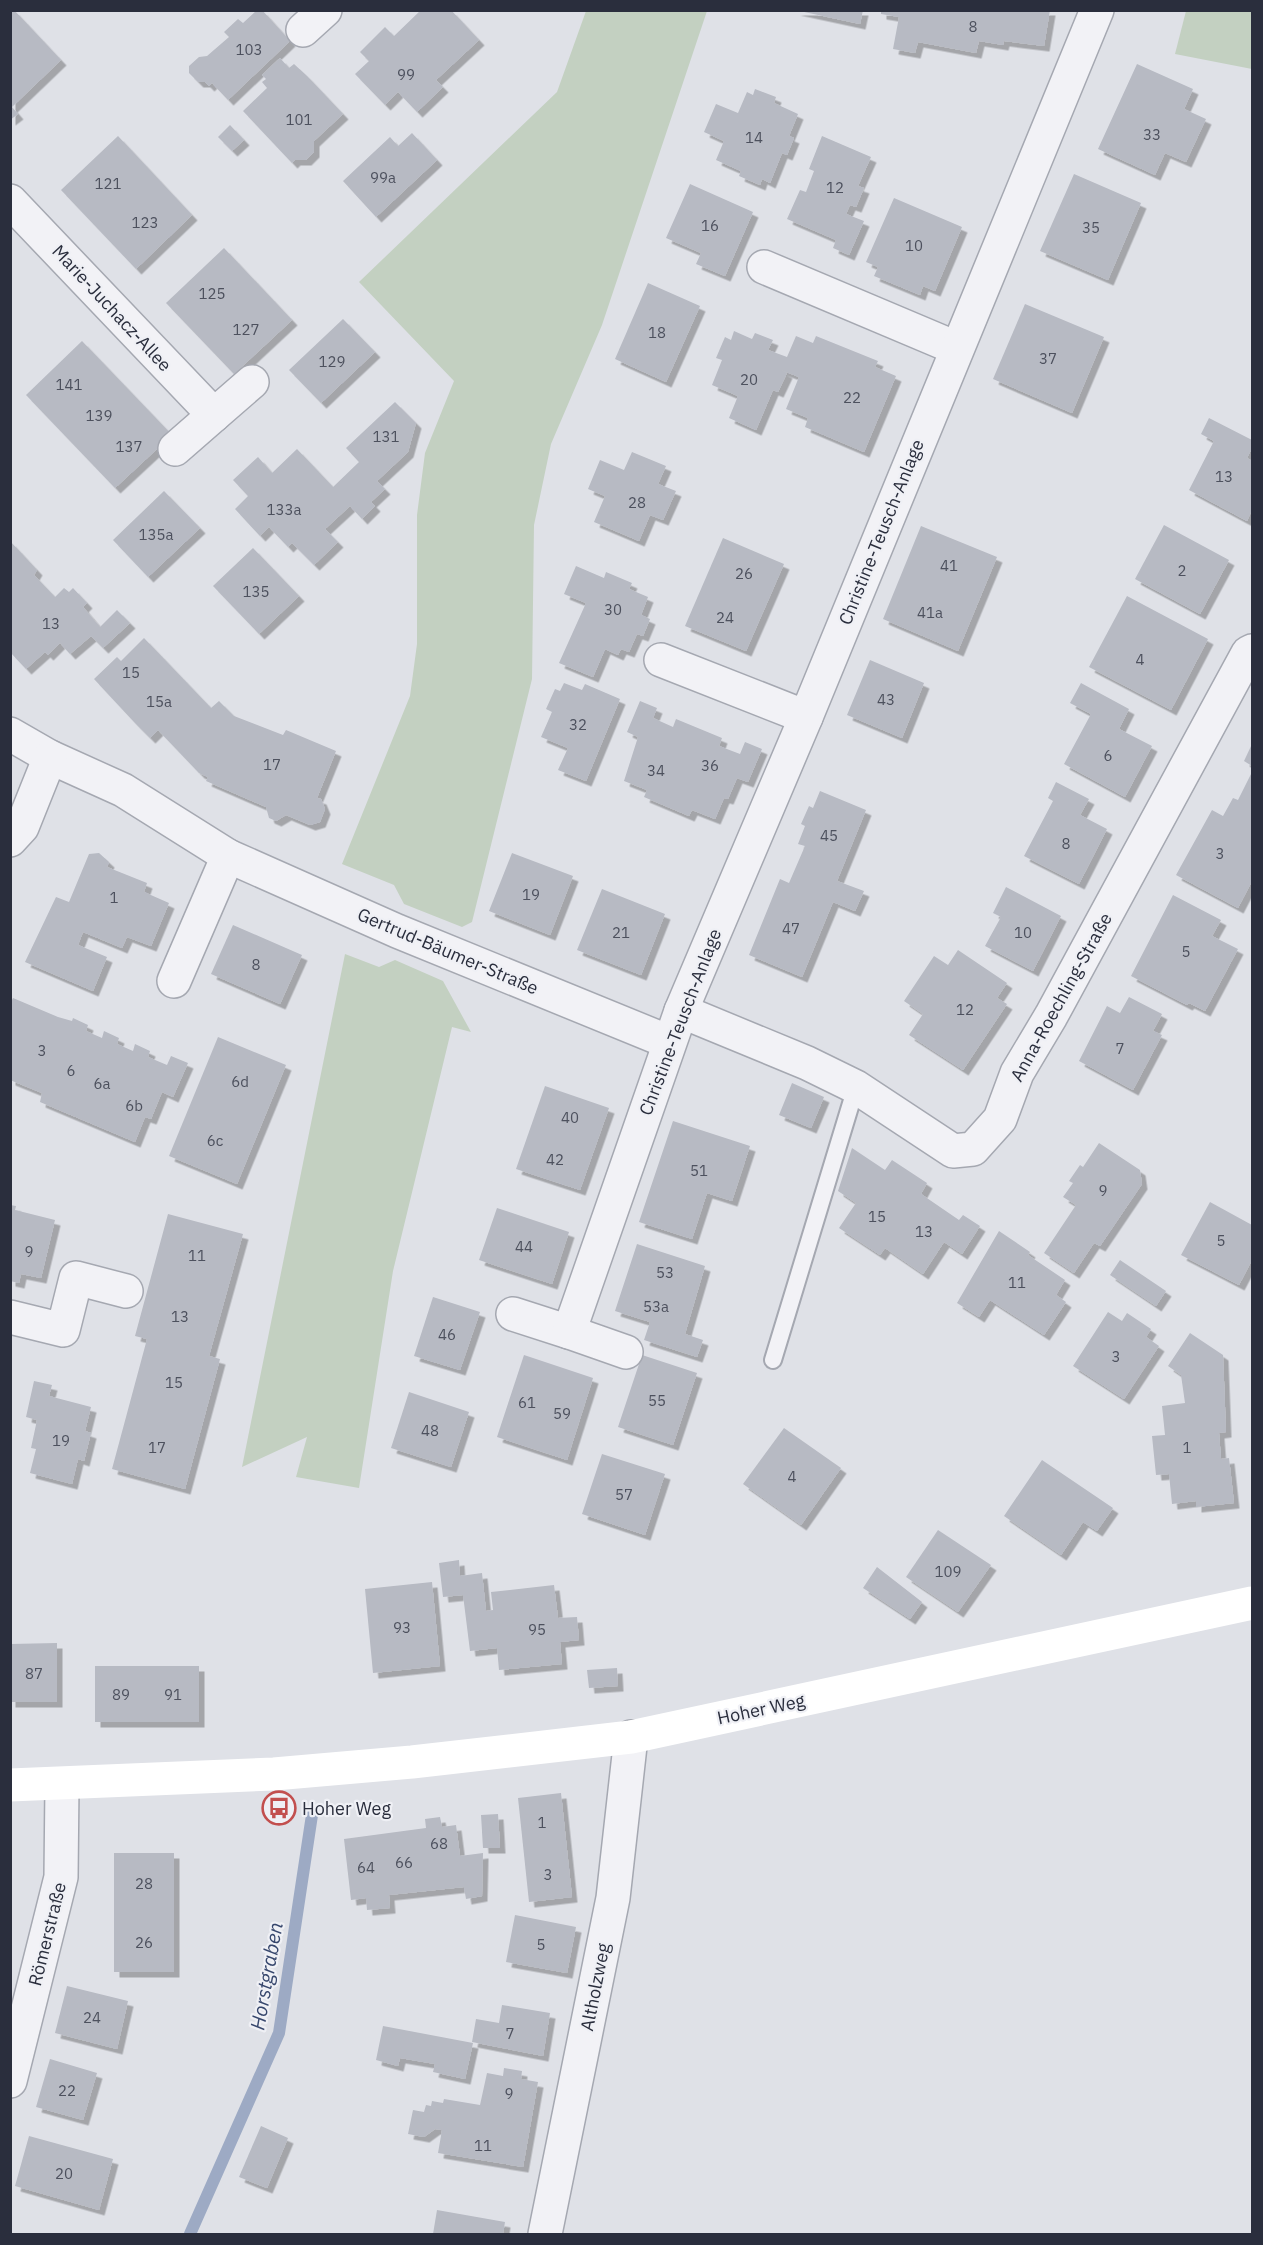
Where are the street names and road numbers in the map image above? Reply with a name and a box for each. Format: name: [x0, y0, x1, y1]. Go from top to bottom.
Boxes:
street label: Marie-Juchacz-Allee: [47, 240, 177, 376]
street label: Christine-Teusch-Anlage: [833, 436, 929, 628]
street label: Gertrud-Bäumer-Straße: [354, 902, 542, 1000]
street label: Anna-Roechling-Straße: [1005, 908, 1117, 1085]
street label: Christine-Teusch-Anlage: [634, 925, 726, 1119]
street label: Hoher Weg: [715, 1688, 807, 1729]
street label: Römerstraße: [23, 1880, 71, 1988]
street label: Altholzweg: [575, 1940, 615, 2033]

